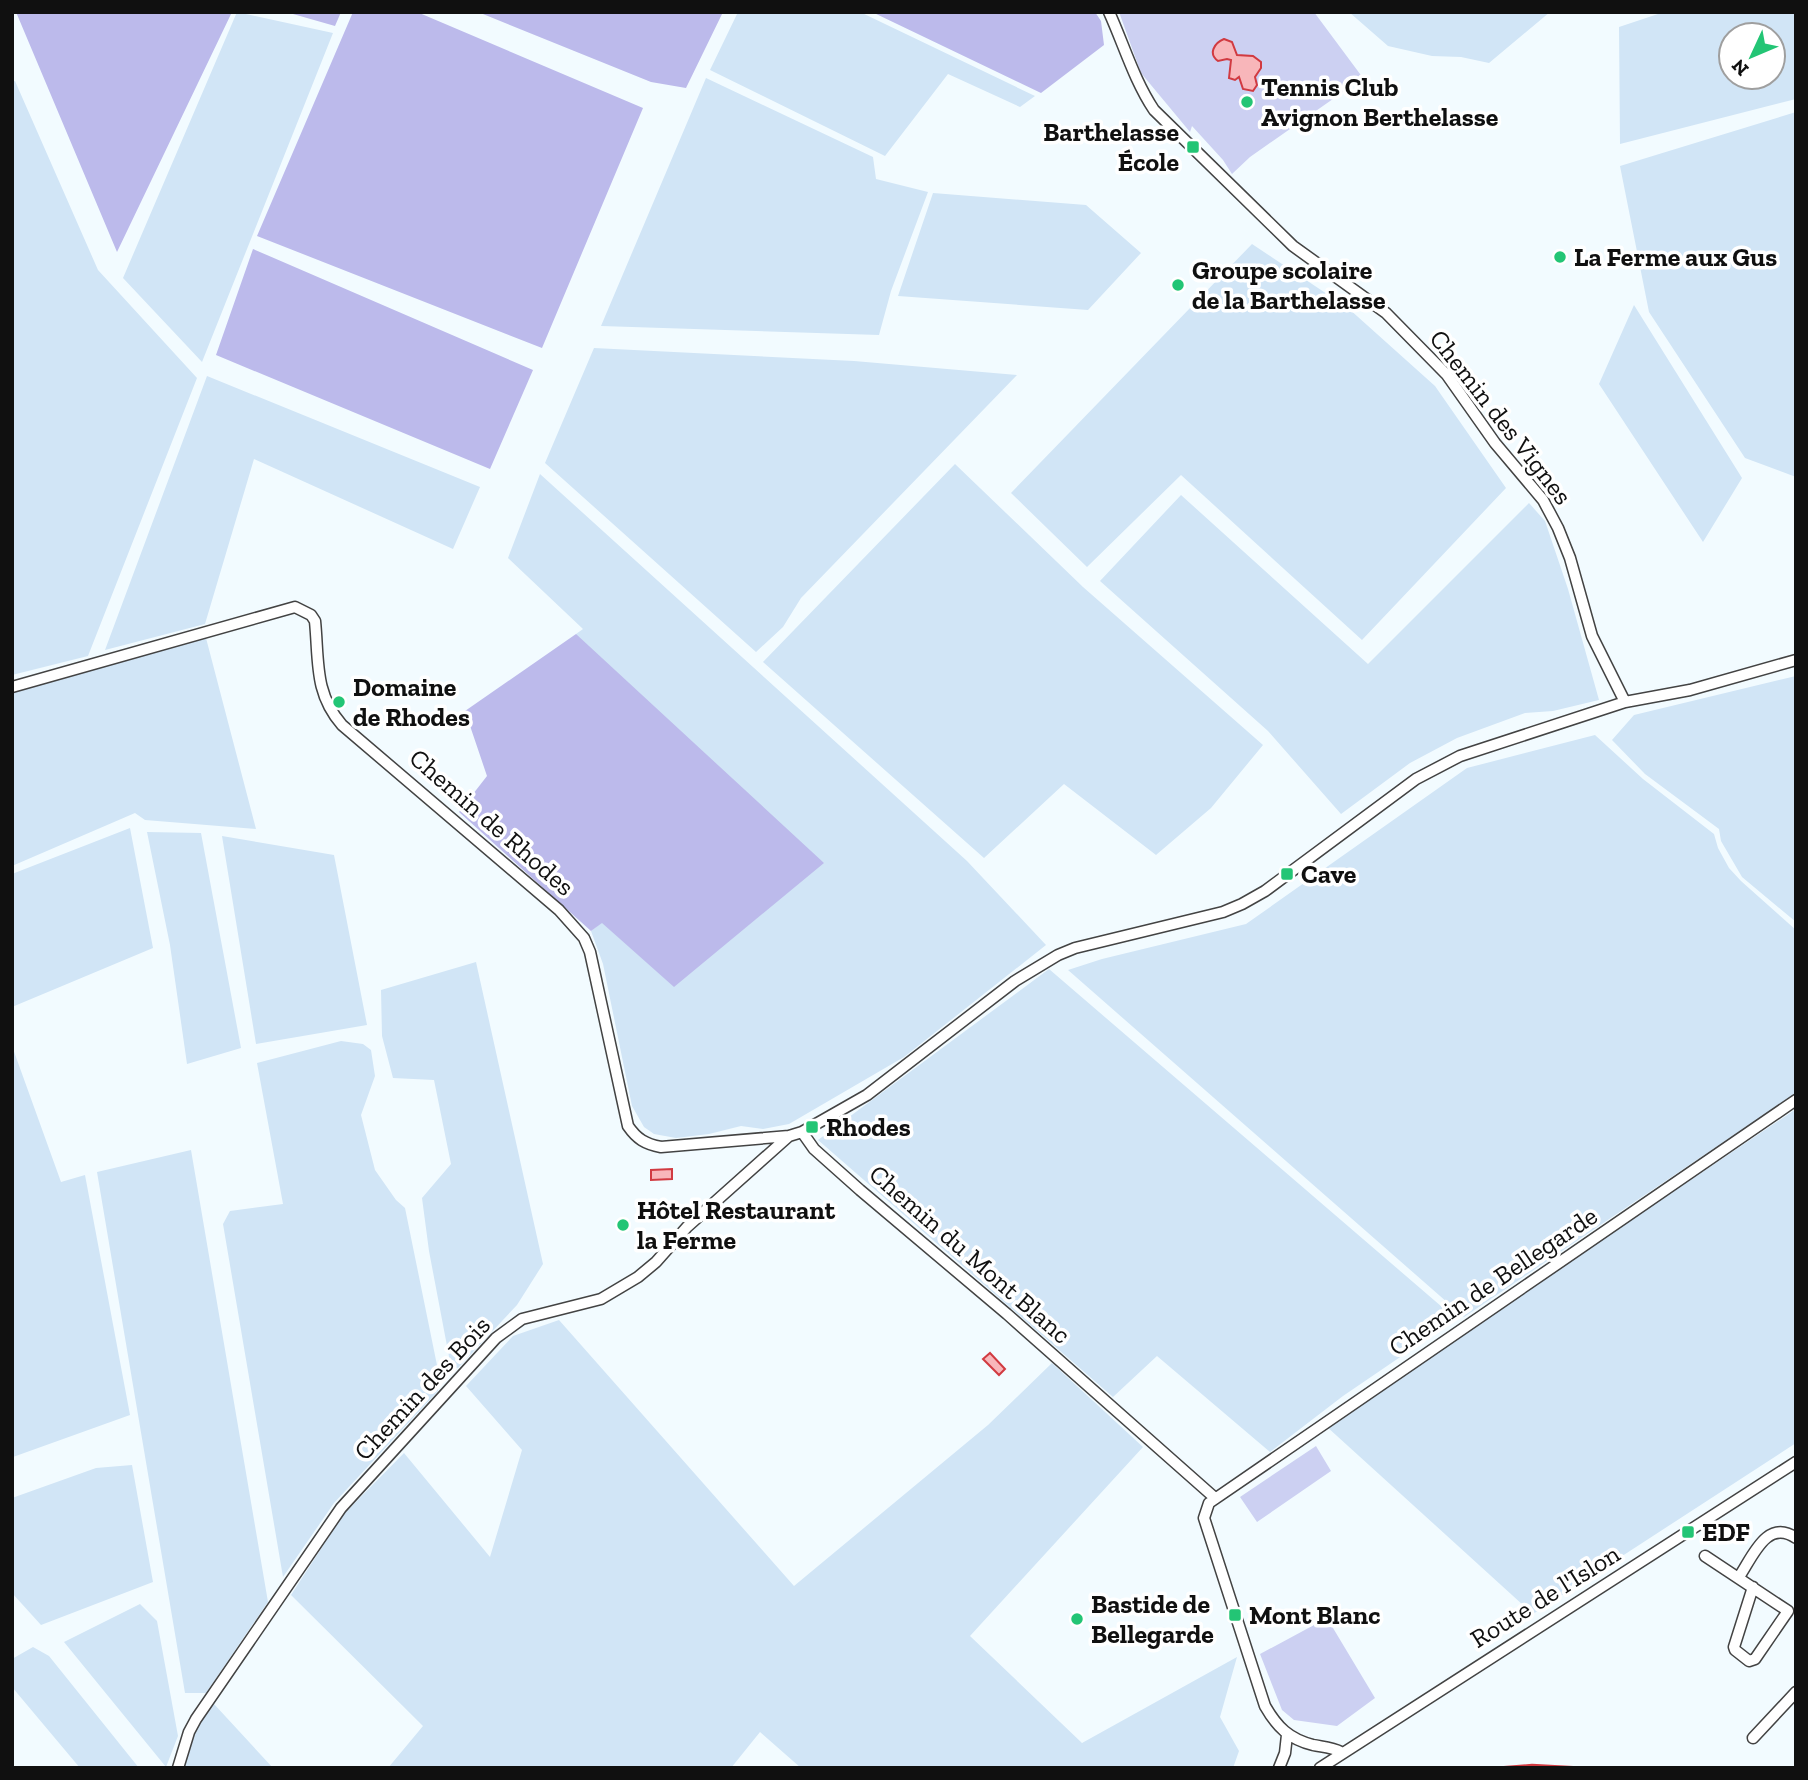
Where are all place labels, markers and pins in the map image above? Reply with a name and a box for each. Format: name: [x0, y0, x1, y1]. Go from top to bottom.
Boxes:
place label: Tennis Club Avignon Berthelasse: [1261, 71, 1499, 133]
marker: Tennis Club Avignon Berthelasse: [1239, 94, 1255, 110]
place label: Barthelasse École: [1043, 116, 1179, 178]
marker: Barthelasse École: [1185, 139, 1201, 155]
place label: La Ferme aux Gus: [1574, 241, 1777, 273]
marker: La Ferme aux Gus: [1552, 249, 1568, 265]
place label: Groupe scolaire de la Barthelasse: [1192, 254, 1386, 316]
marker: Groupe scolaire de la Barthelasse: [1170, 277, 1186, 293]
place label: Domaine de Rhodes: [353, 671, 470, 733]
marker: Domaine de Rhodes: [331, 694, 347, 710]
place label: Cave: [1301, 858, 1357, 890]
marker: Cave: [1279, 866, 1295, 882]
place label: Rhodes: [826, 1111, 911, 1143]
marker: Rhodes: [804, 1119, 820, 1135]
place label: Hôtel Restaurant la Ferme: [637, 1194, 836, 1256]
marker: Hôtel Restaurant la Ferme: [615, 1217, 631, 1233]
place label: EDF: [1702, 1516, 1750, 1548]
marker: EDF: [1680, 1524, 1696, 1540]
place label: Bastide de Bellegarde: [1091, 1588, 1214, 1650]
place label: Mont Blanc: [1249, 1599, 1381, 1631]
marker: Mont Blanc: [1227, 1607, 1243, 1623]
marker: Bastide de Bellegarde: [1069, 1611, 1085, 1627]

